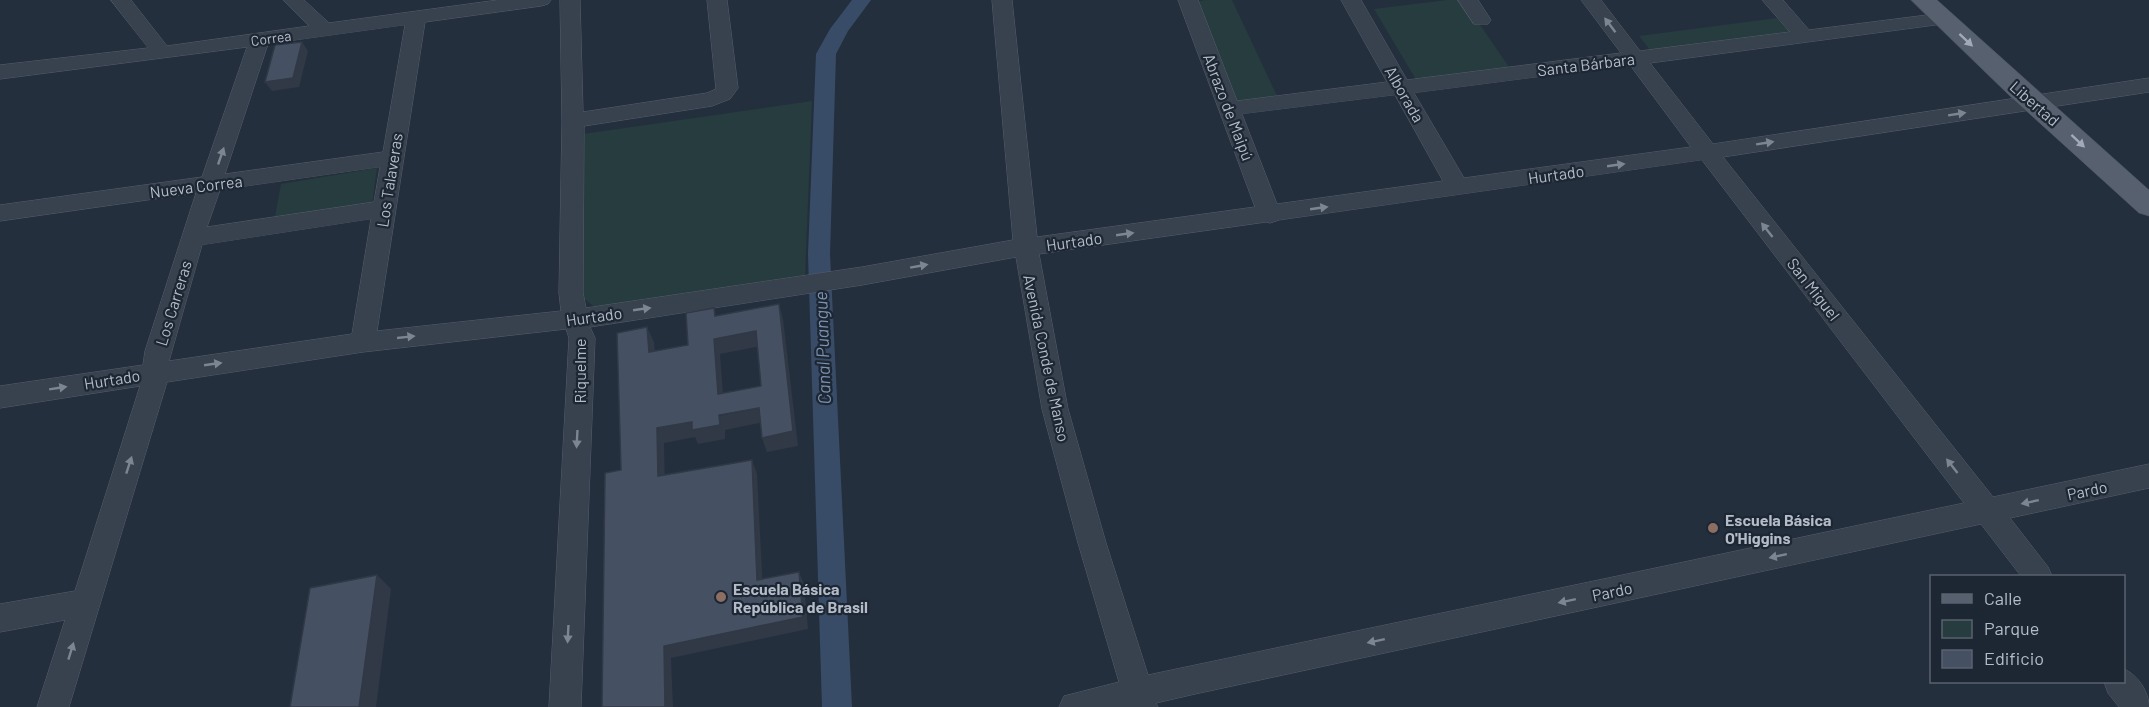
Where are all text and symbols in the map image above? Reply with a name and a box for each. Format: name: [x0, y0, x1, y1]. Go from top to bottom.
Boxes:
one-way arrow: [1604, 17, 1616, 33]
street label: Correa: [250, 27, 292, 49]
one-way arrow: [1958, 33, 1973, 47]
street label: Santa Bárbara: [1536, 49, 1636, 79]
street label: Abrazo de Maipú: [1200, 51, 1258, 163]
street label: Alborada: [1381, 63, 1429, 125]
street label: Libertad: [2006, 76, 2064, 130]
one-way arrow: [1948, 110, 1967, 119]
street label: Los Talaveras: [372, 132, 406, 228]
one-way arrow: [2071, 134, 2086, 148]
one-way arrow: [1755, 139, 1774, 148]
one-way arrow: [216, 147, 226, 165]
one-way arrow: [1606, 160, 1625, 170]
street label: Hurtado: [1527, 161, 1585, 187]
street label: Nueva Correa: [149, 171, 243, 201]
one-way arrow: [1309, 203, 1328, 212]
one-way arrow: [1762, 222, 1774, 237]
street label: Hurtado: [1045, 228, 1103, 254]
one-way arrow: [1116, 230, 1135, 239]
street label: San Miguel: [1784, 254, 1844, 324]
street label: Los Carreras: [151, 258, 195, 348]
one-way arrow: [910, 261, 929, 270]
street label: Avenida Conde de Manso: [1020, 273, 1074, 443]
water label: Canal Puangue: [809, 291, 835, 405]
street label: Hurtado: [565, 303, 623, 329]
one-way arrow: [632, 305, 651, 314]
one-way arrow: [397, 332, 416, 342]
street label: Riquelme: [570, 338, 589, 404]
one-way arrow: [204, 359, 223, 368]
street label: Hurtado: [83, 365, 141, 393]
one-way arrow: [48, 383, 67, 392]
one-way arrow: [573, 429, 582, 448]
one-way arrow: [125, 456, 134, 474]
one-way arrow: [1947, 458, 1959, 473]
street label: Pardo: [2065, 476, 2109, 504]
one-way arrow: [2021, 498, 2040, 508]
place label: Escuela Básica O'Higgins: [1725, 510, 1831, 547]
marker: Escuela Básica O'Higgins: [1706, 521, 1720, 535]
one-way arrow: [1768, 552, 1787, 561]
legend: [1930, 575, 2125, 683]
street label: Pardo: [1590, 577, 1634, 605]
place label: Escuela Básica República de Brasil: [733, 579, 868, 616]
text: Calle: [1984, 587, 2022, 609]
marker: Escuela Básica República de Brasil: [714, 590, 728, 604]
one-way arrow: [1557, 597, 1576, 606]
text: Parque: [1984, 617, 2039, 639]
one-way arrow: [564, 624, 573, 643]
one-way arrow: [1366, 637, 1385, 646]
one-way arrow: [66, 642, 76, 660]
text: Edificio: [1984, 647, 2044, 669]

